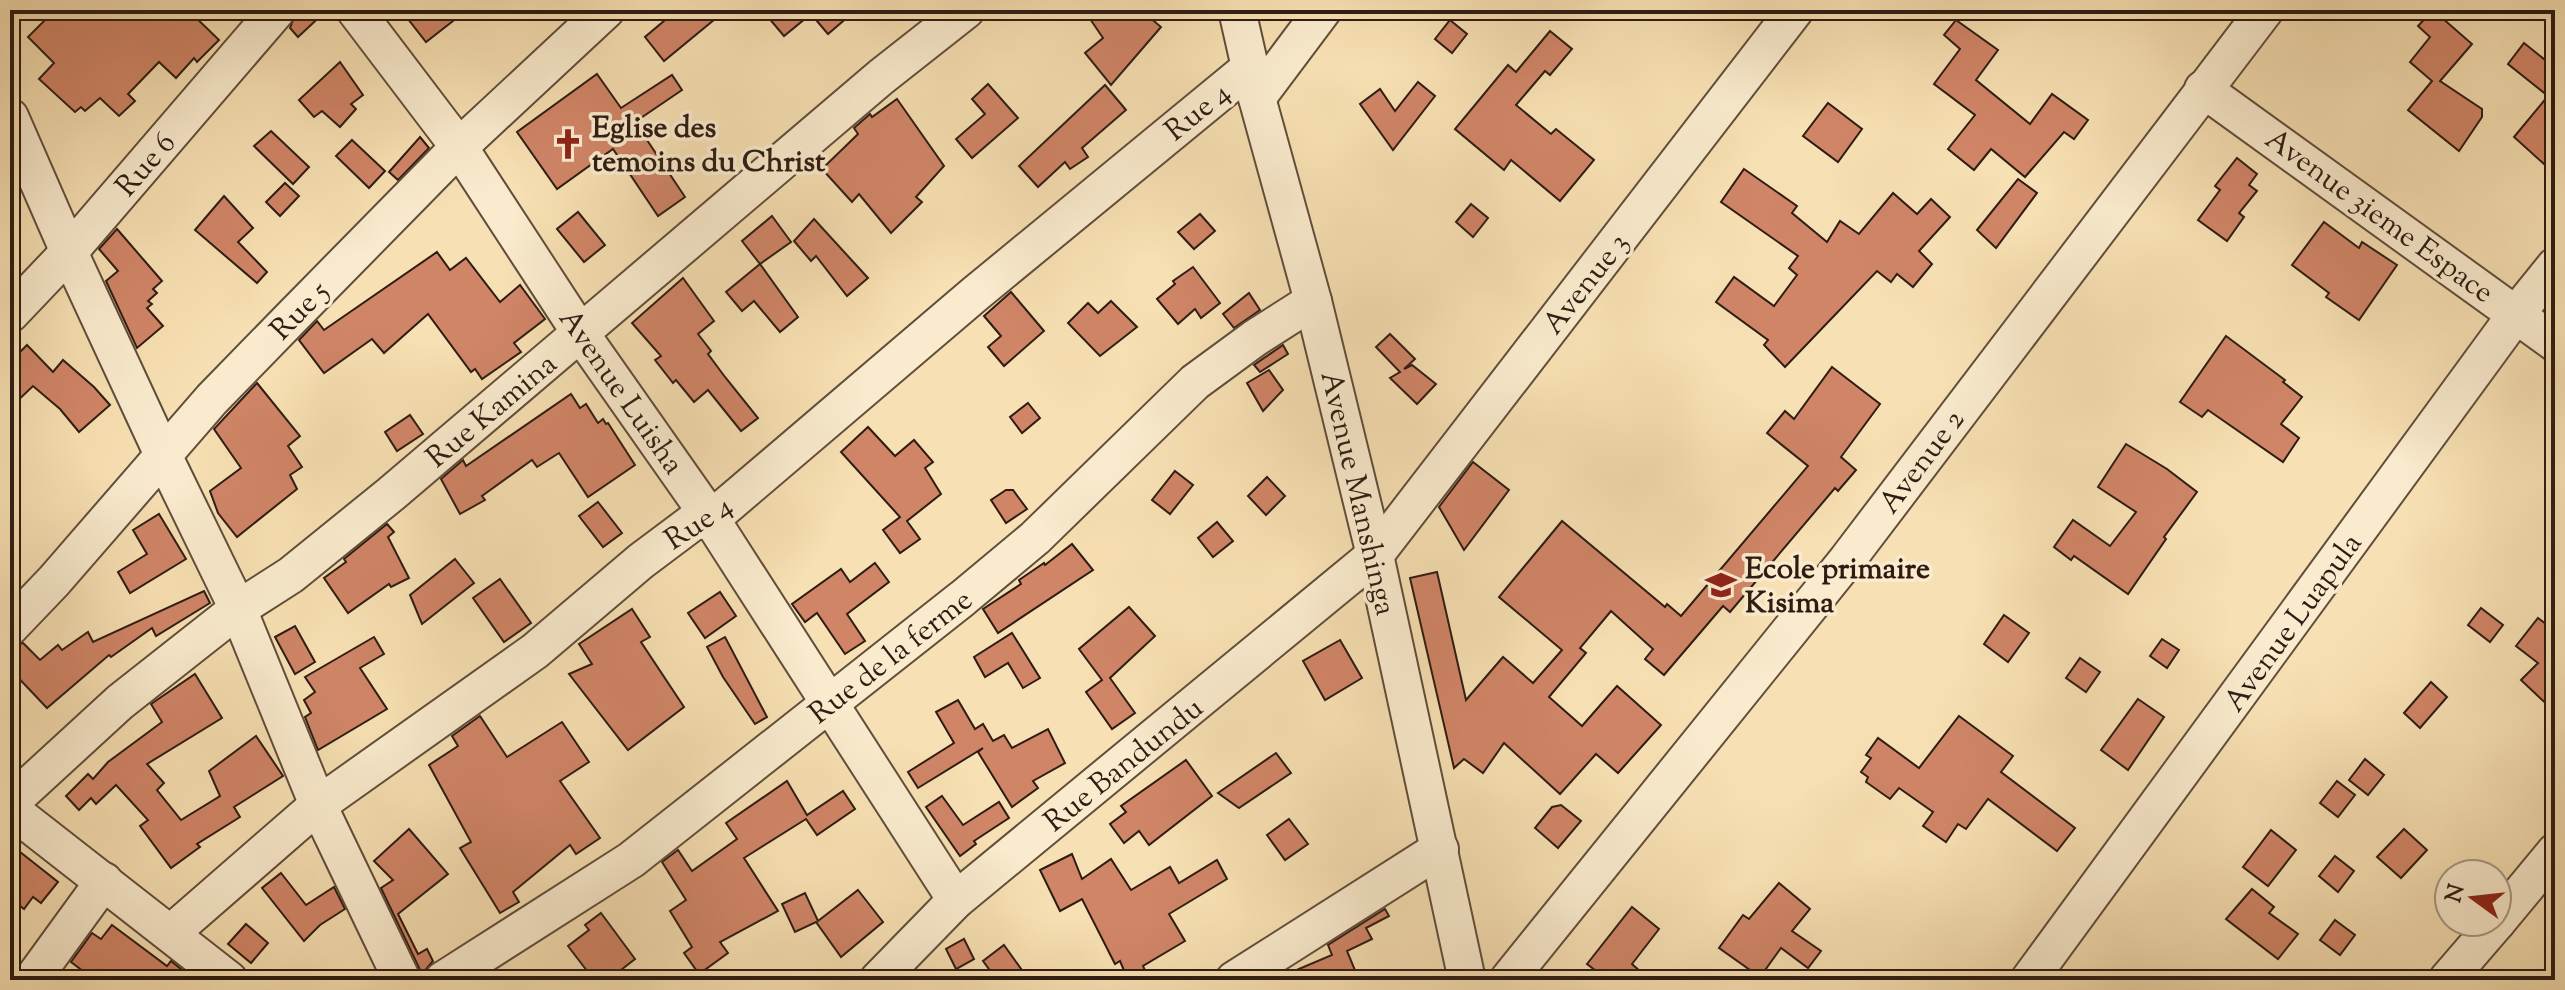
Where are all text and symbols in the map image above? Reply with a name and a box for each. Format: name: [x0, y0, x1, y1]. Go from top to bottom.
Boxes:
street label: Rue 4: [1157, 73, 1241, 153]
place label: Eglise des temoins du Christ: [592, 108, 826, 185]
street label: Avenue 3ieme Espace: [2255, 119, 2502, 315]
street label: Rue 6: [107, 124, 187, 207]
church icon: Eglise des temoins du Christ: [551, 127, 585, 161]
street label: Avenue 3: [1533, 225, 1640, 345]
street label: Rue 5: [262, 272, 340, 351]
street label: Avenue Luisha: [547, 301, 693, 484]
street label: Rue Kamina: [418, 344, 567, 479]
street label: Avenue Manshinga: [1308, 367, 1406, 620]
street label: Avenue 2: [1870, 401, 1976, 524]
street label: Rue 4: [657, 486, 742, 562]
street label: Avenue Luapula: [2214, 525, 2374, 722]
place label: Ecole primaire Kisima: [1745, 549, 1930, 626]
school or university icon: Ecole primaire Kisima: [1704, 568, 1738, 602]
street label: Rue de la ferme: [801, 580, 983, 736]
street label: Rue Bandundu: [1036, 688, 1213, 844]
north arrow: [2433, 858, 2513, 938]
text: N: [2439, 881, 2474, 906]

